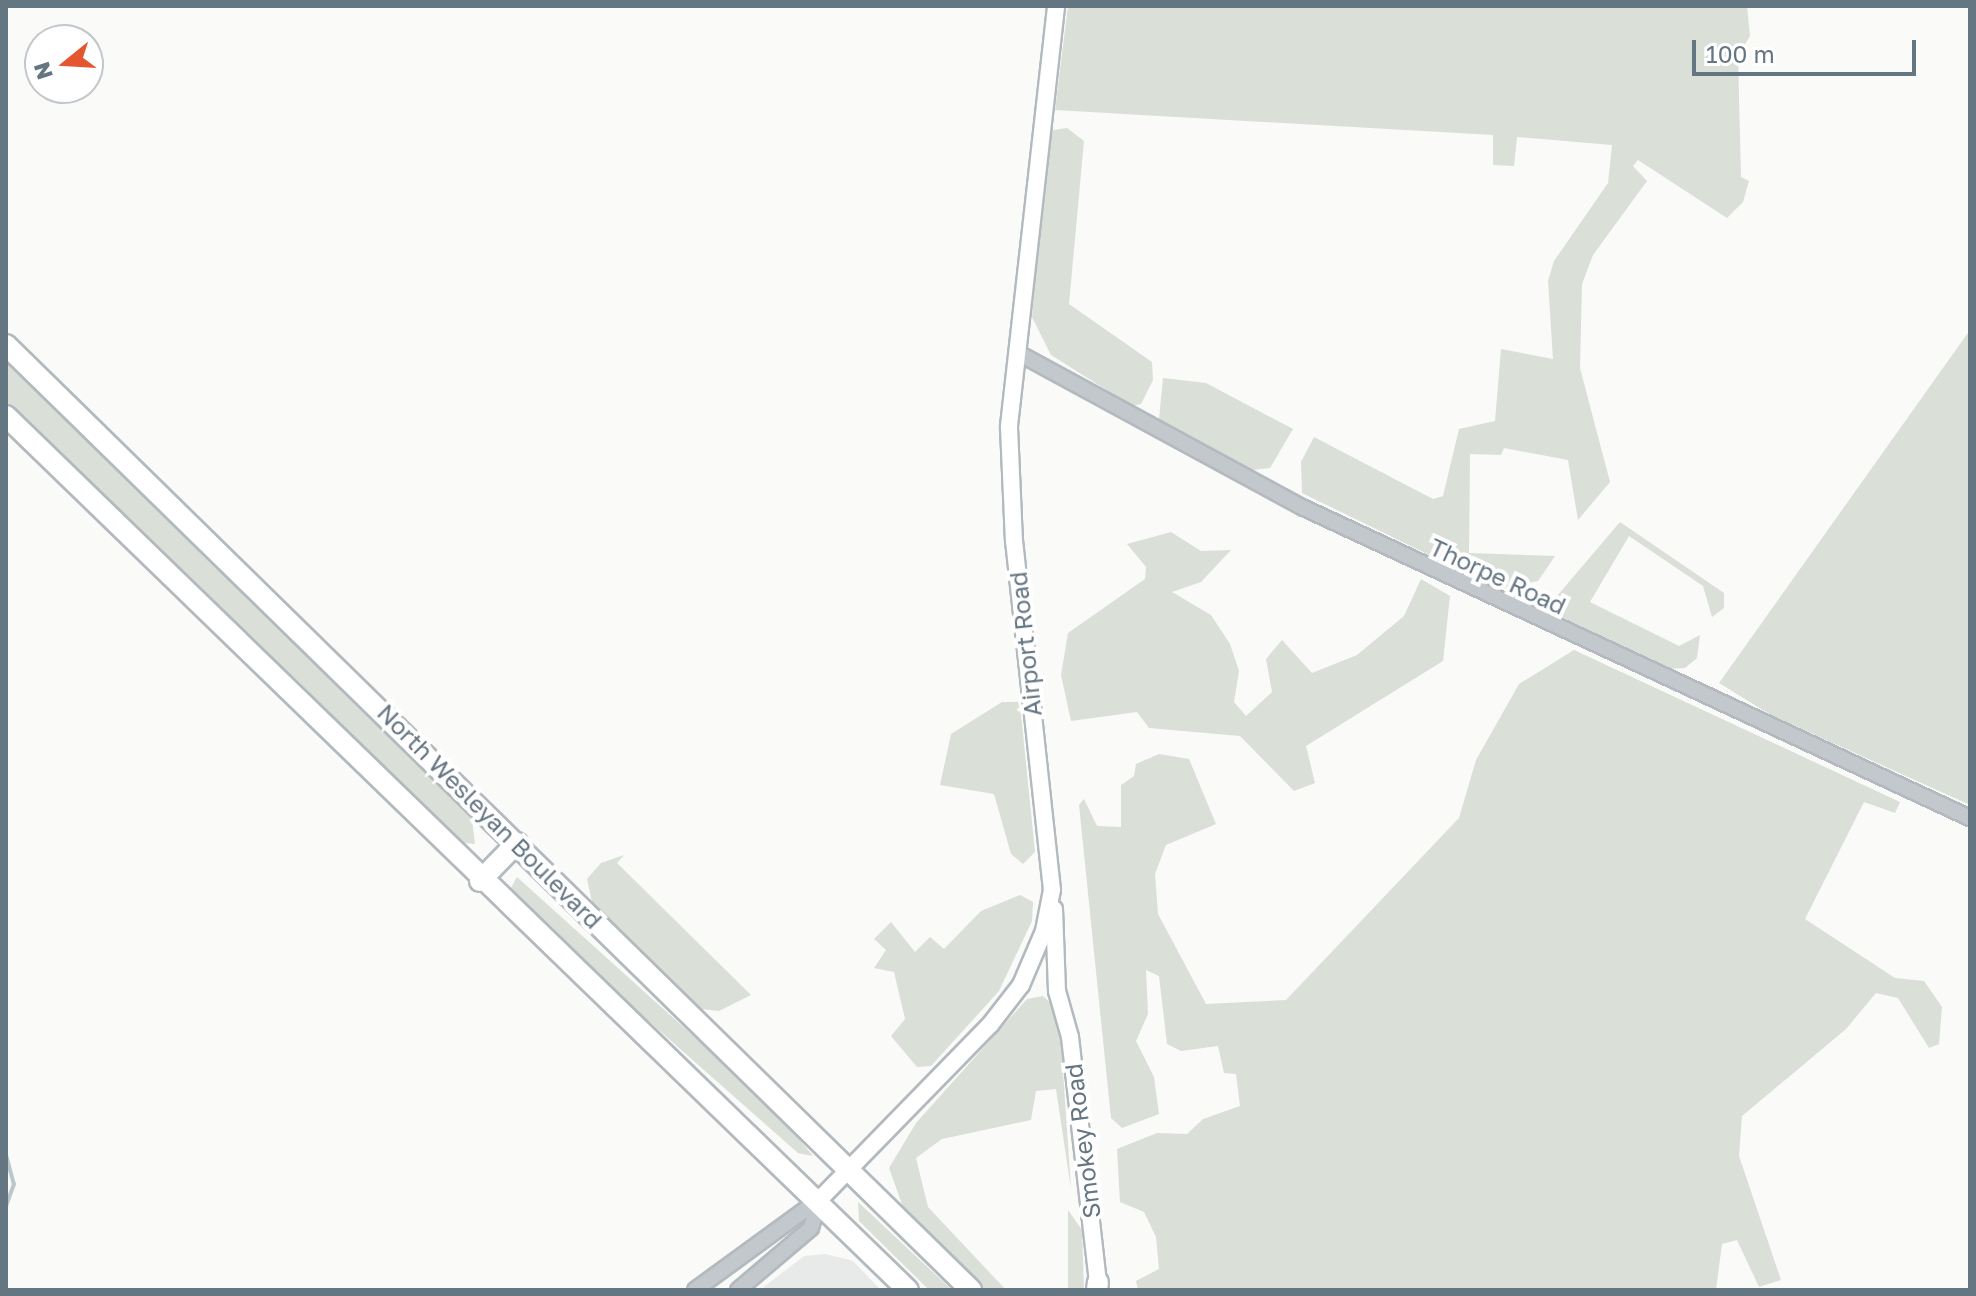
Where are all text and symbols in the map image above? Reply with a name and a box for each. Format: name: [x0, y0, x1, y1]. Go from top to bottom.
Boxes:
north arrow: [24, 24, 104, 104]
scale bar: [1696, 24, 1920, 74]
text: 100 m: [1706, 39, 1775, 68]
text: N: [27, 59, 58, 83]
street label: Thorpe Road: [1425, 532, 1571, 620]
street label: Airport Road: [1003, 570, 1047, 718]
street label: North Wesleyan Boulevard: [372, 698, 608, 934]
street label: Smokey Road: [1058, 1062, 1106, 1220]

